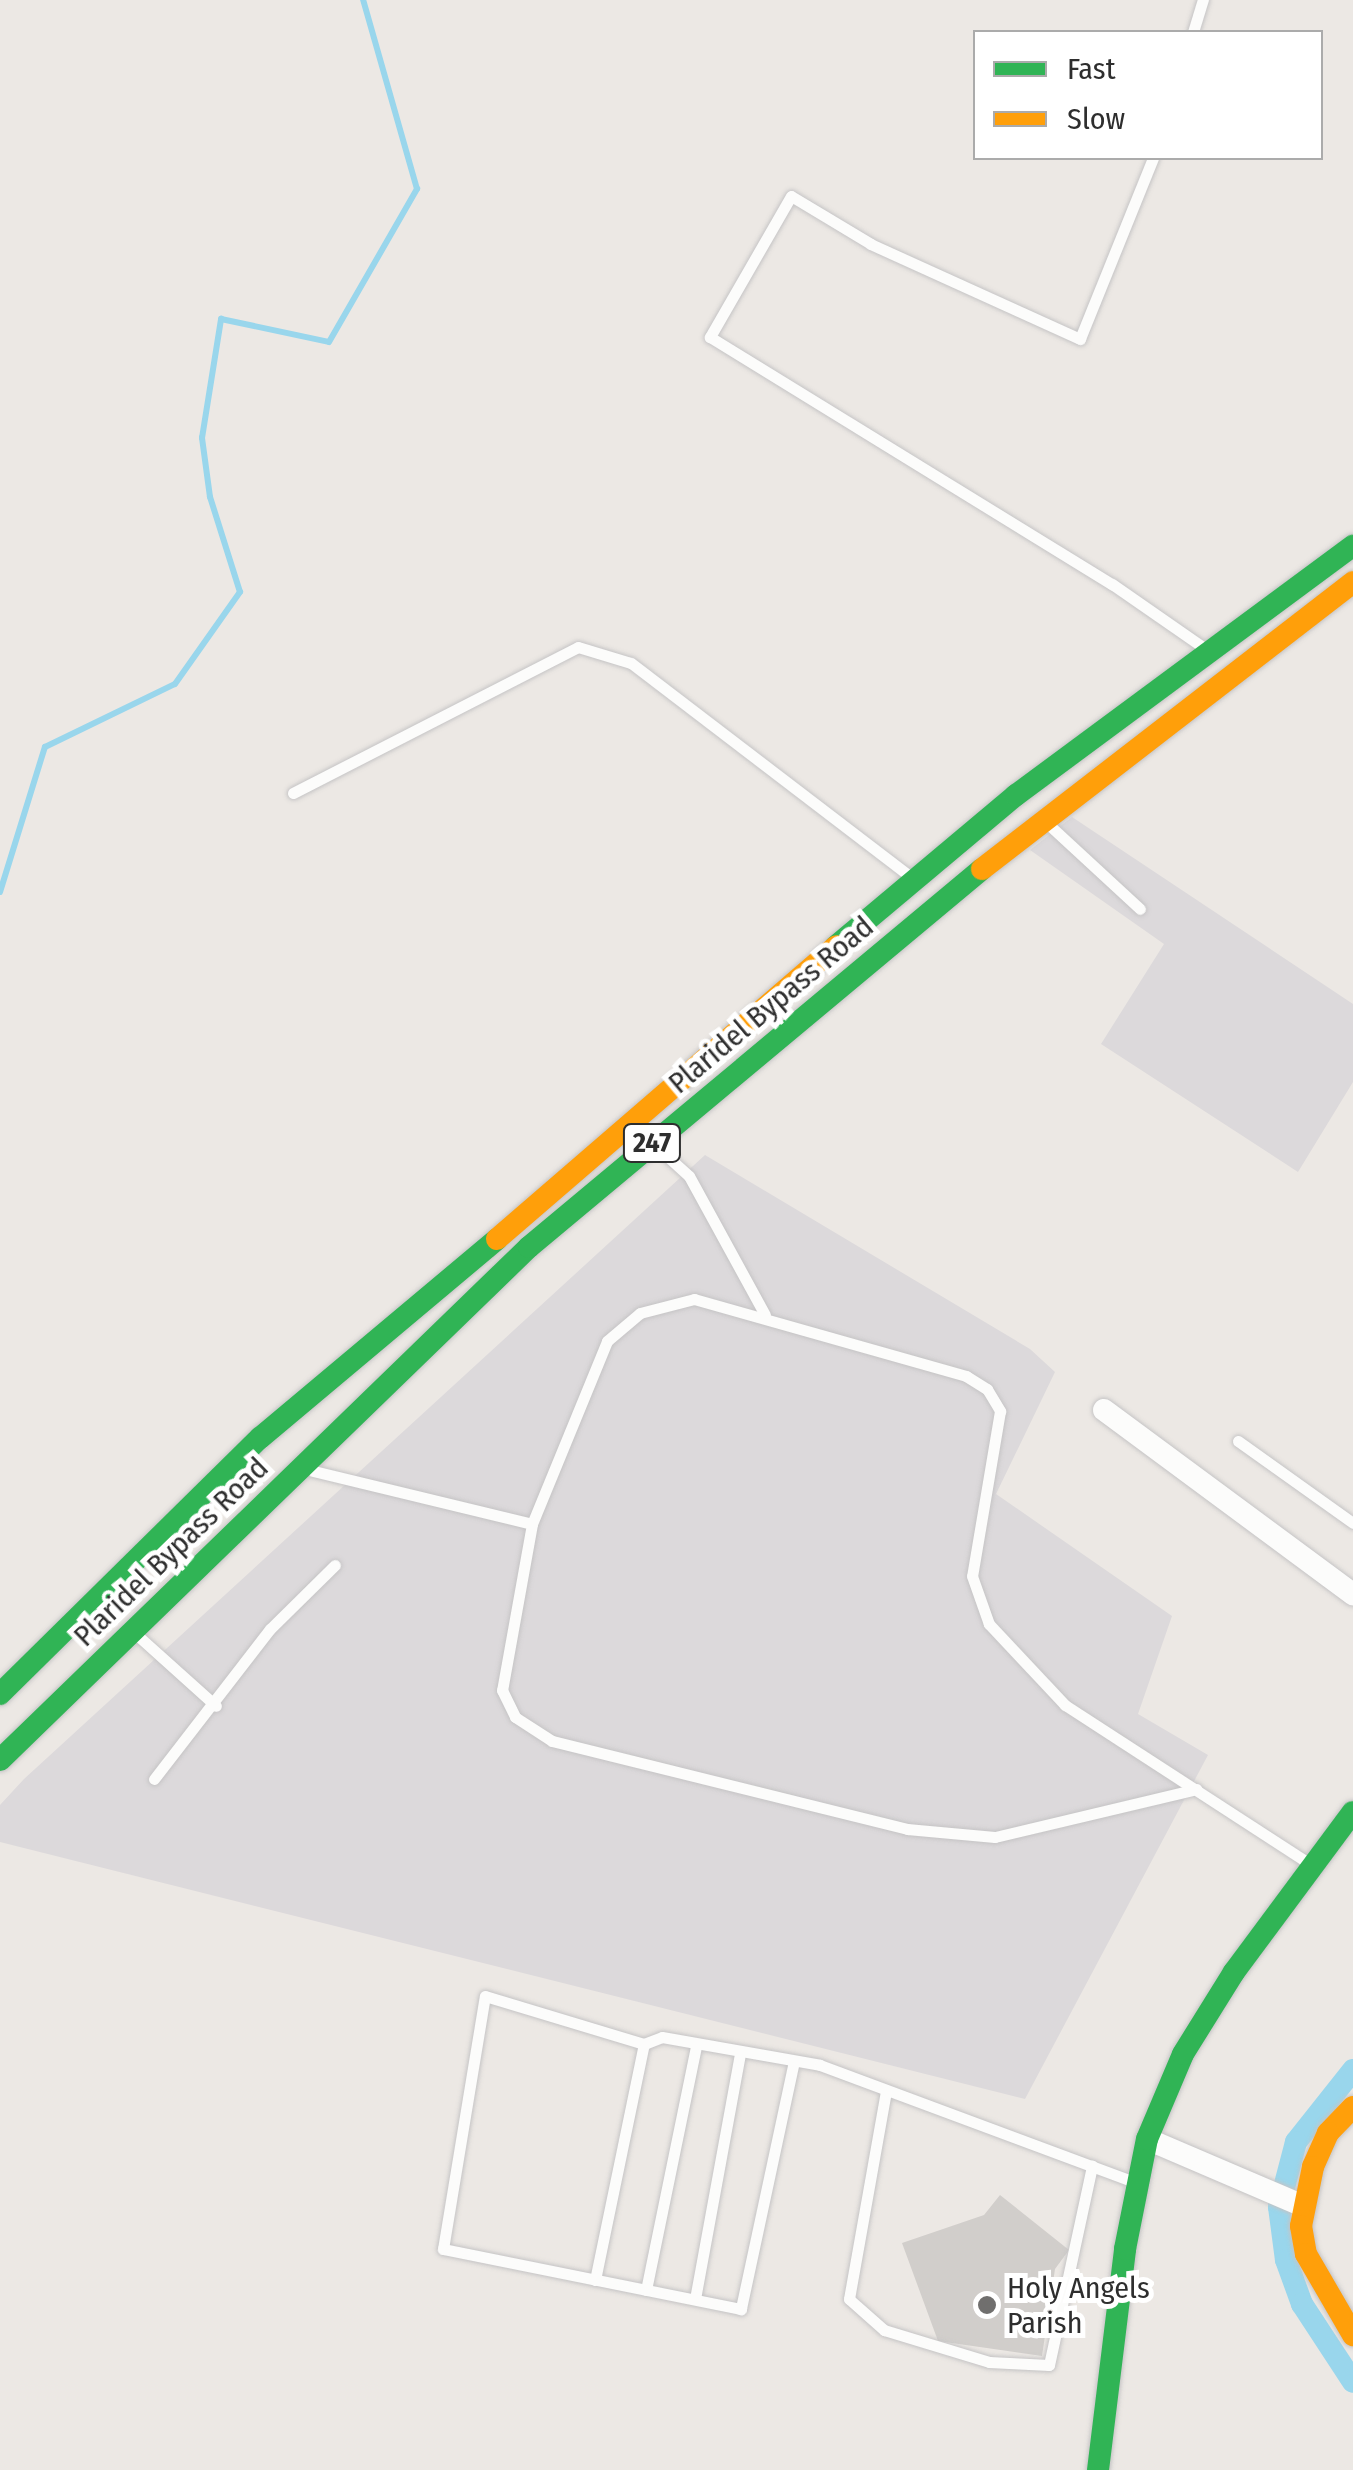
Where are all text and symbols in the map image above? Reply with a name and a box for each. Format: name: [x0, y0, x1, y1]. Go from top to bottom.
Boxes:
legend: [973, 30, 1323, 160]
text: Fast: [1067, 51, 1115, 87]
text: Slow: [1067, 101, 1125, 137]
street label: Plaridel Bypass Road: [661, 909, 881, 1101]
road number: 247: [622, 1120, 682, 1166]
street label: Plaridel Bypass Road: [66, 1450, 276, 1654]
place label: Holy Angels Parish: [1007, 2270, 1150, 2340]
marker: Holy Angels Parish: [976, 2294, 998, 2316]

